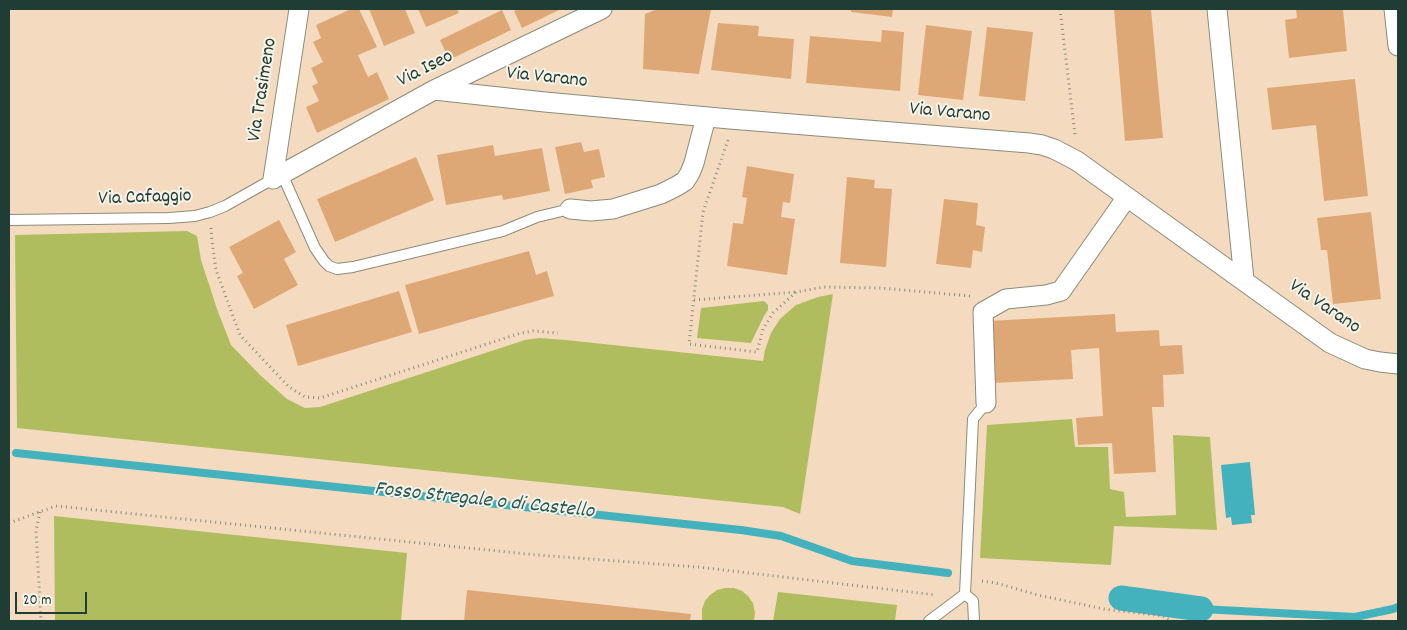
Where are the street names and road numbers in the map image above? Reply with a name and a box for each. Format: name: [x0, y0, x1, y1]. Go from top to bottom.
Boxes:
street label: Via Trasimeno: [244, 36, 284, 144]
street label: Via Iseo: [394, 46, 458, 94]
street label: Via Varano: [505, 63, 589, 95]
street label: Via Varano: [909, 99, 991, 129]
street label: Via Cafaggio: [98, 185, 192, 213]
street label: Via Varano: [1284, 275, 1364, 341]

